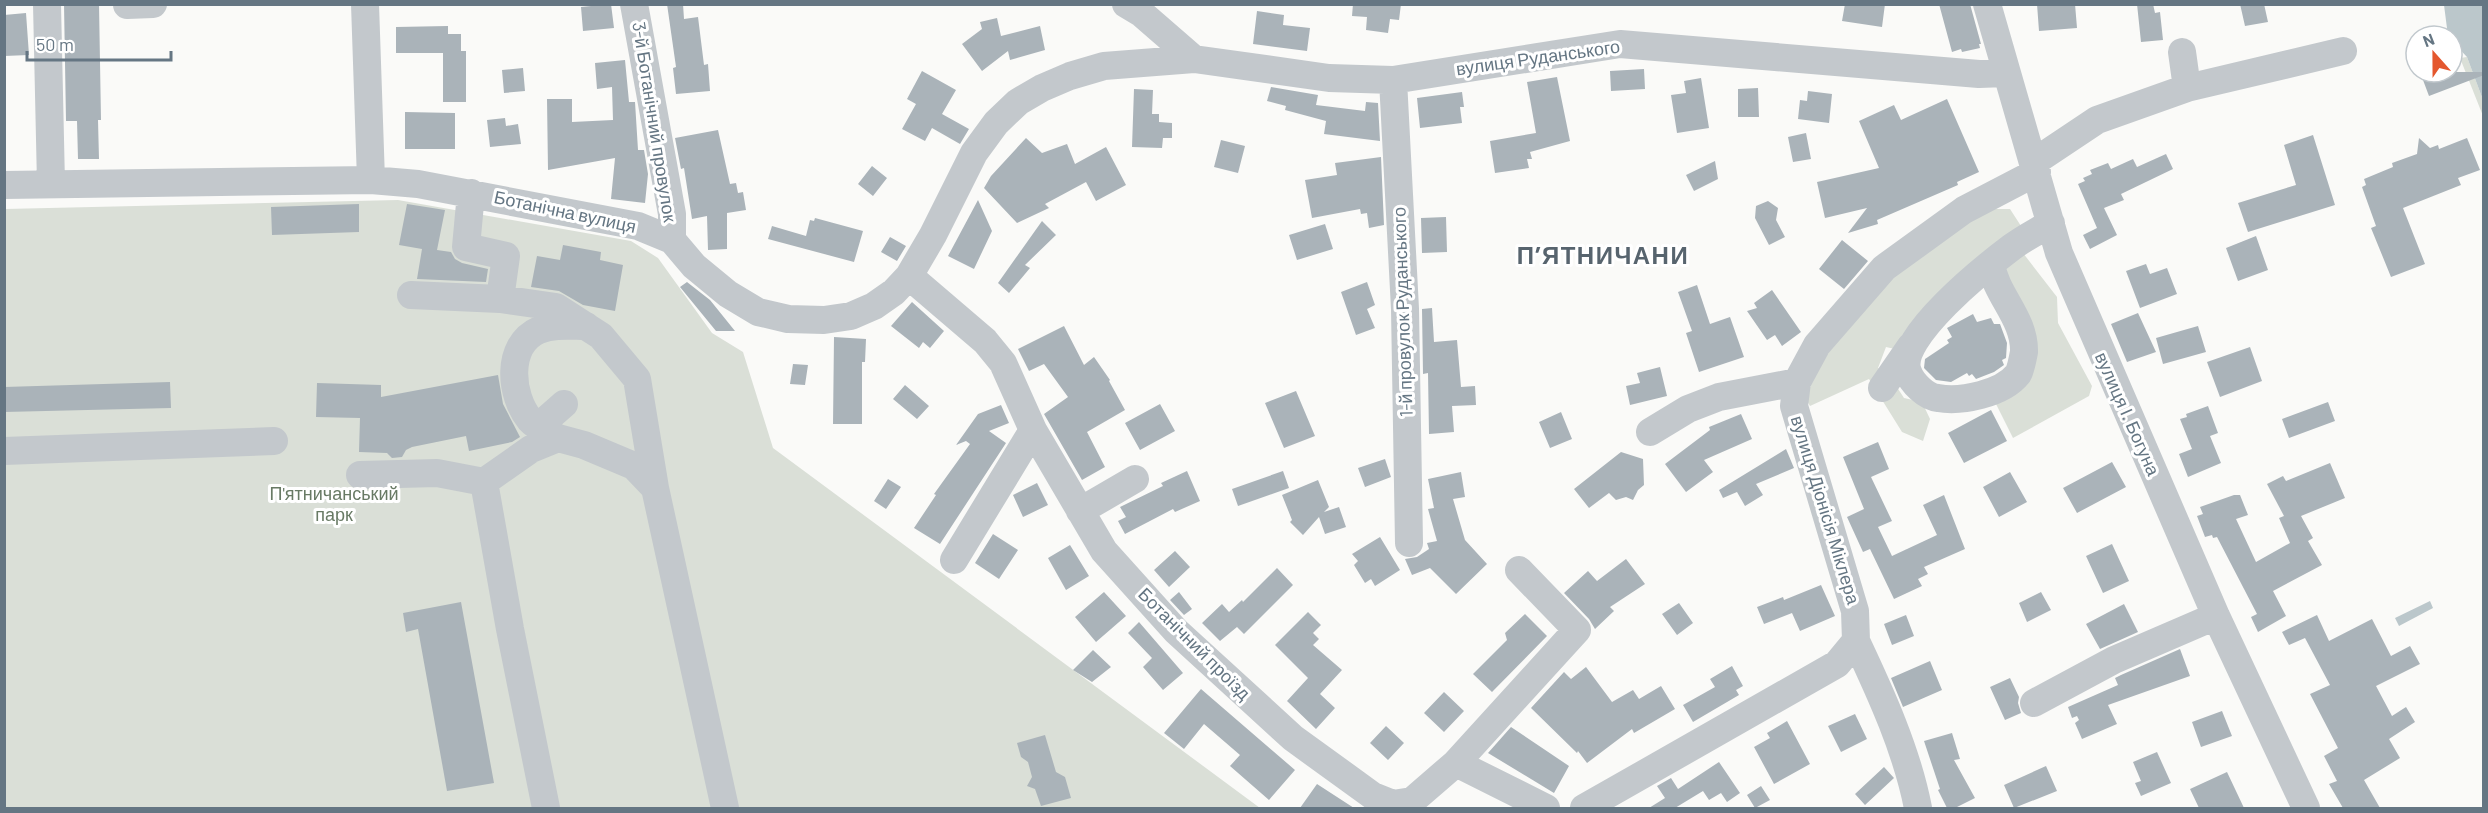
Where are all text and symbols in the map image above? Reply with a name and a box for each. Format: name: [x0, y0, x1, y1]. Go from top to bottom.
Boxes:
street label: 3-й Ботанічний провулок: [628, 20, 682, 224]
scale bar: [27, 24, 171, 62]
north arrow: [2404, 24, 2464, 84]
text: N: [2420, 29, 2437, 50]
text: 50 m: [36, 33, 74, 55]
street label: вулиця Руданського: [1454, 35, 1621, 79]
street label: Ботанічна вулиця: [492, 185, 638, 237]
street label: 1-й провулок Руданського: [1387, 207, 1417, 418]
district label: П’ЯТНИЧАНИ: [1517, 240, 1689, 269]
street label: вулиця І. Богуна: [2091, 348, 2165, 480]
street label: вулиця Діонісія Міклера: [1787, 413, 1865, 608]
park label: П'ятничанський парк: [270, 482, 399, 525]
street label: Ботанічний проїзд: [1134, 583, 1256, 704]

